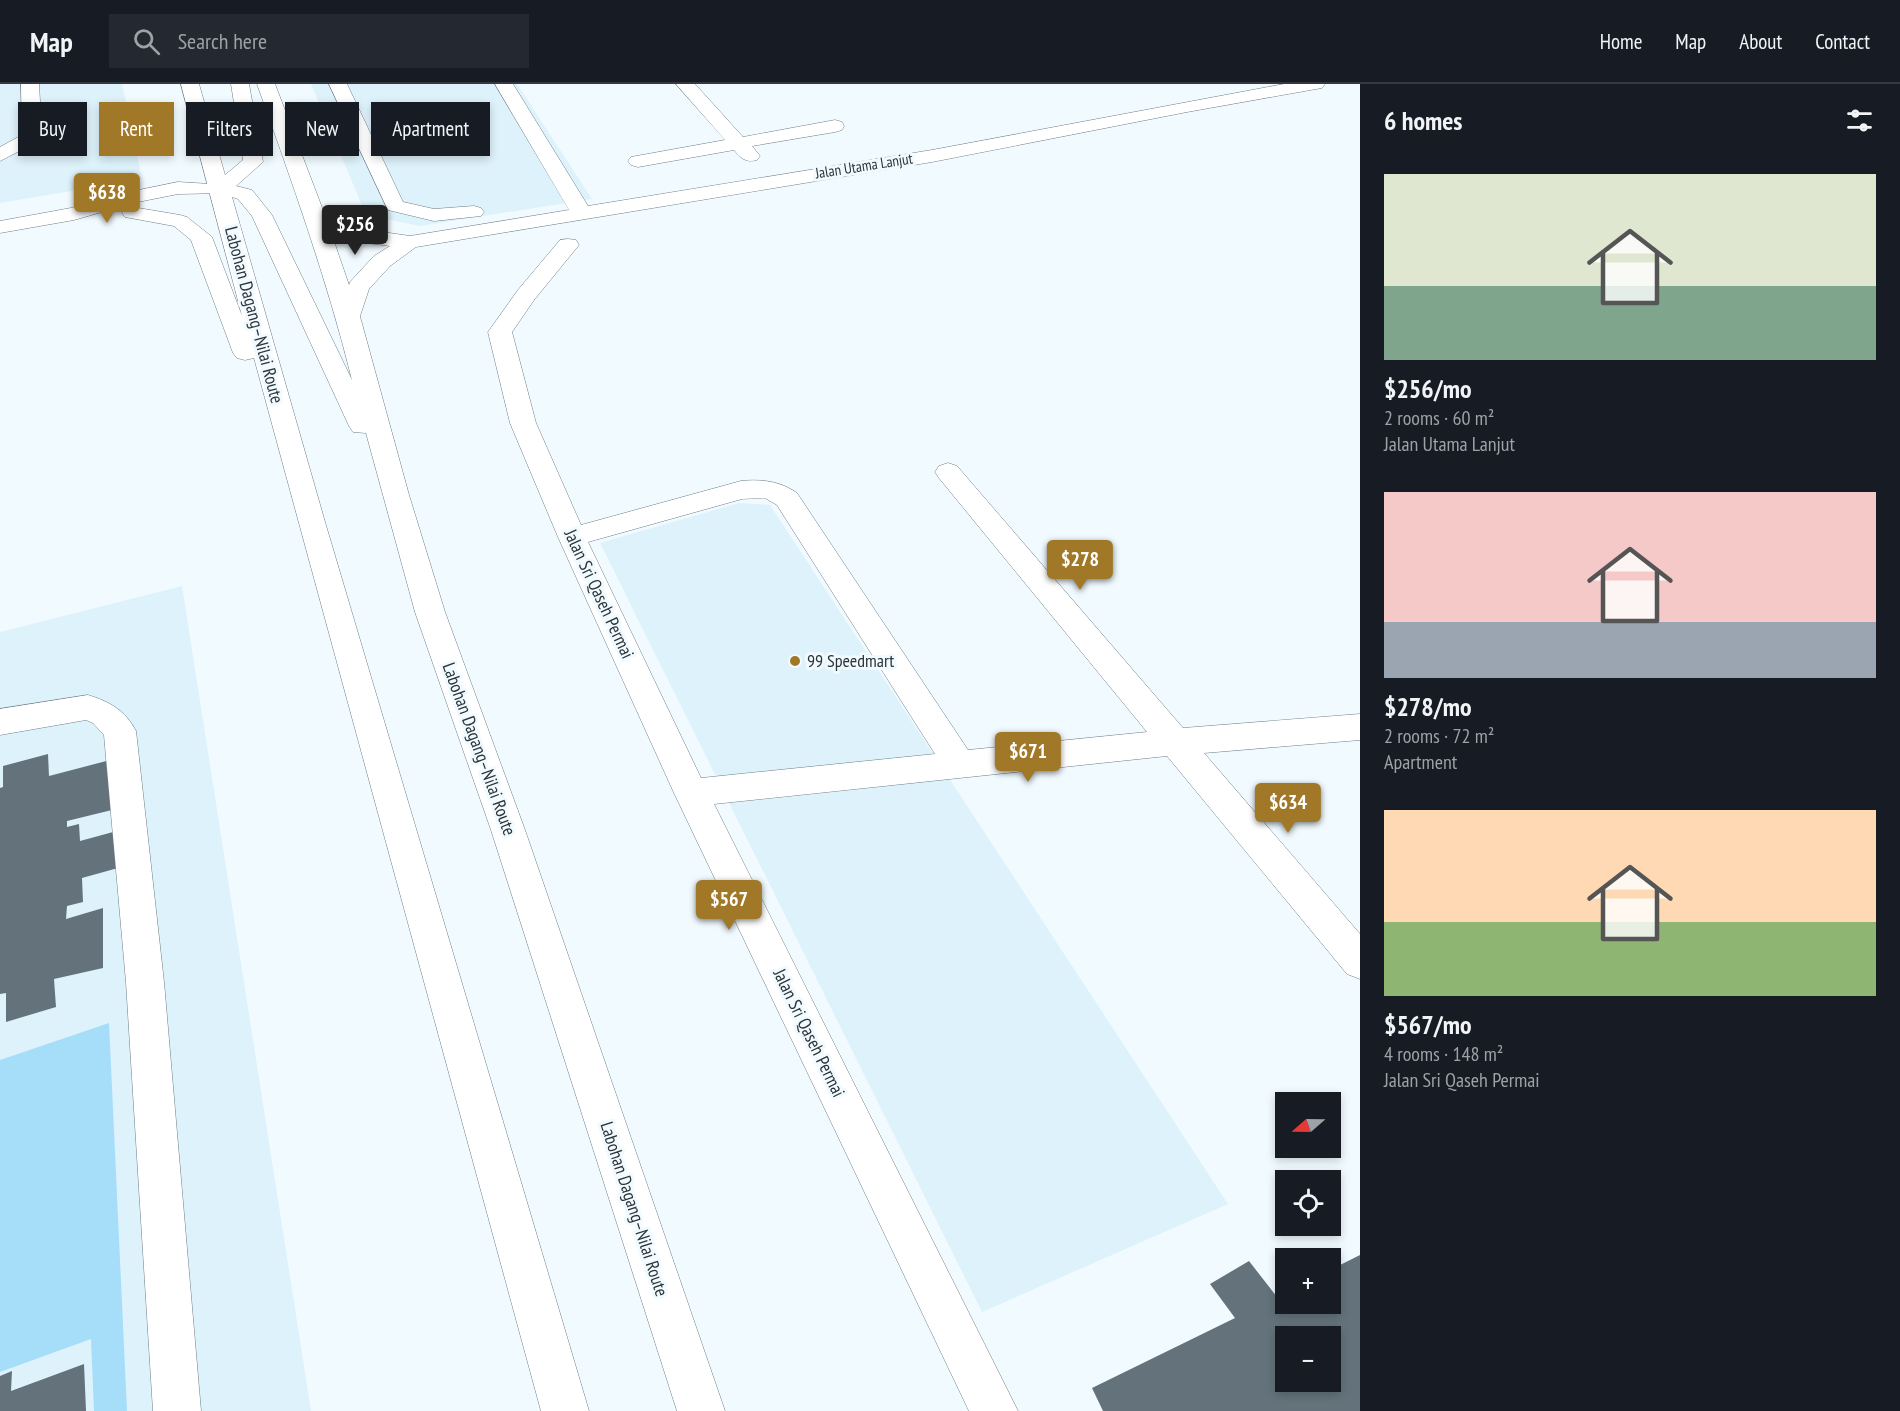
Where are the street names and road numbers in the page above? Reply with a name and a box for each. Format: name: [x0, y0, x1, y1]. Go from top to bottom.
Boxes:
street label: Jalan Utama Lanjut: [813, 148, 914, 183]
street label: Labohan Dagang–Nilai Route: [220, 224, 289, 406]
street label: Jalan Sri Qaseh Permai: [559, 525, 639, 662]
street label: Labohan Dagang–Nilai Route: [438, 659, 521, 838]
street label: Jalan Sri Qaseh Permai: [768, 964, 851, 1101]
street label: Labohan Dagang–Nilai Route: [595, 1119, 674, 1299]

